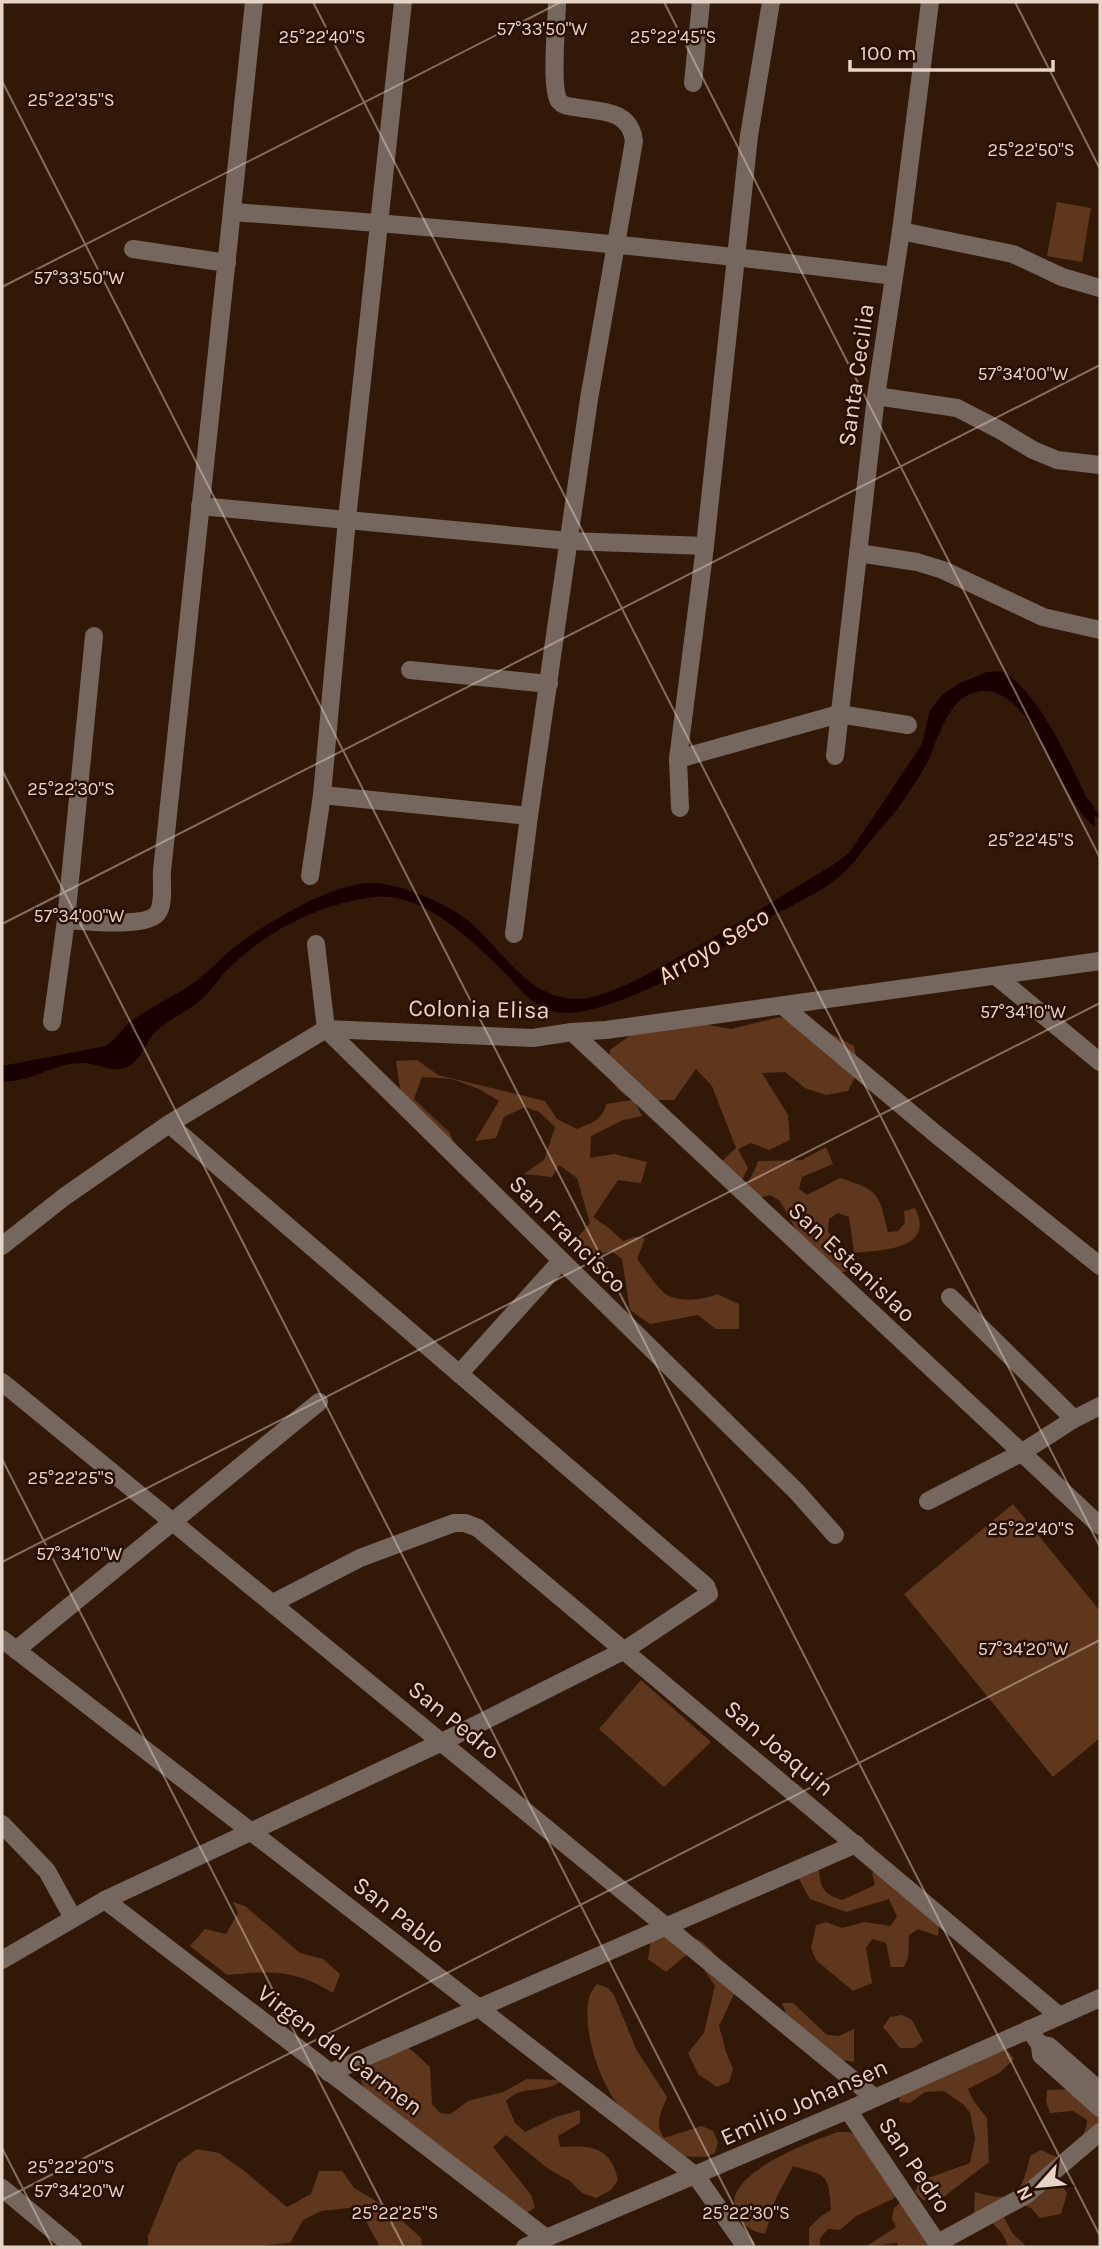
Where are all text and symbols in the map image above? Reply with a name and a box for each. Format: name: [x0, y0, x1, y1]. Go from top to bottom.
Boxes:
text: 57°33'50"W: [497, 18, 587, 40]
text: 25°22'40"S: [278, 26, 366, 48]
text: 25°22'45"S: [630, 26, 716, 48]
scale bar: [850, 28, 1053, 72]
text: 100 m: [860, 41, 917, 65]
text: 25°22'35"S: [27, 89, 115, 111]
text: 25°22'50"S: [987, 139, 1075, 161]
text: 57°33'50"W: [34, 267, 124, 289]
street label: Santa Cecilia: [832, 302, 880, 448]
text: 57°34'00"W: [978, 363, 1068, 385]
text: 25°22'30"S: [27, 778, 115, 800]
text: 25°22'45"S: [988, 829, 1074, 851]
water label: Arroyo Seco: [652, 900, 775, 991]
text: 57°34'00"W: [34, 905, 124, 927]
street label: Colonia Elisa: [408, 994, 550, 1024]
text: 57°34'10"W: [980, 1001, 1066, 1023]
street label: San Francisco: [503, 1169, 633, 1299]
street label: San Estanislao: [783, 1196, 921, 1328]
text: 25°22'25"S: [28, 1467, 114, 1489]
text: 25°22'40"S: [987, 1518, 1075, 1540]
text: 57°34'10"W: [36, 1543, 122, 1565]
text: 57°34'20"W: [978, 1638, 1068, 1660]
street label: San Pedro: [403, 1675, 505, 1765]
street label: San Joaquin: [719, 1694, 839, 1802]
street label: San Pablo: [348, 1871, 450, 1959]
street label: Virgen del Carmen: [252, 1979, 428, 2121]
street label: Emilio Johansen: [716, 2053, 892, 2151]
street label: San Pedro: [873, 2112, 957, 2218]
north arrow: [1004, 2151, 1074, 2221]
text: 25°22'20"S: [27, 2156, 115, 2178]
text: 57°34'20"W: [34, 2180, 124, 2202]
text: N: [1012, 2182, 1038, 2204]
text: 25°22'25"S: [352, 2202, 438, 2224]
text: 25°22'30"S: [702, 2202, 790, 2224]

